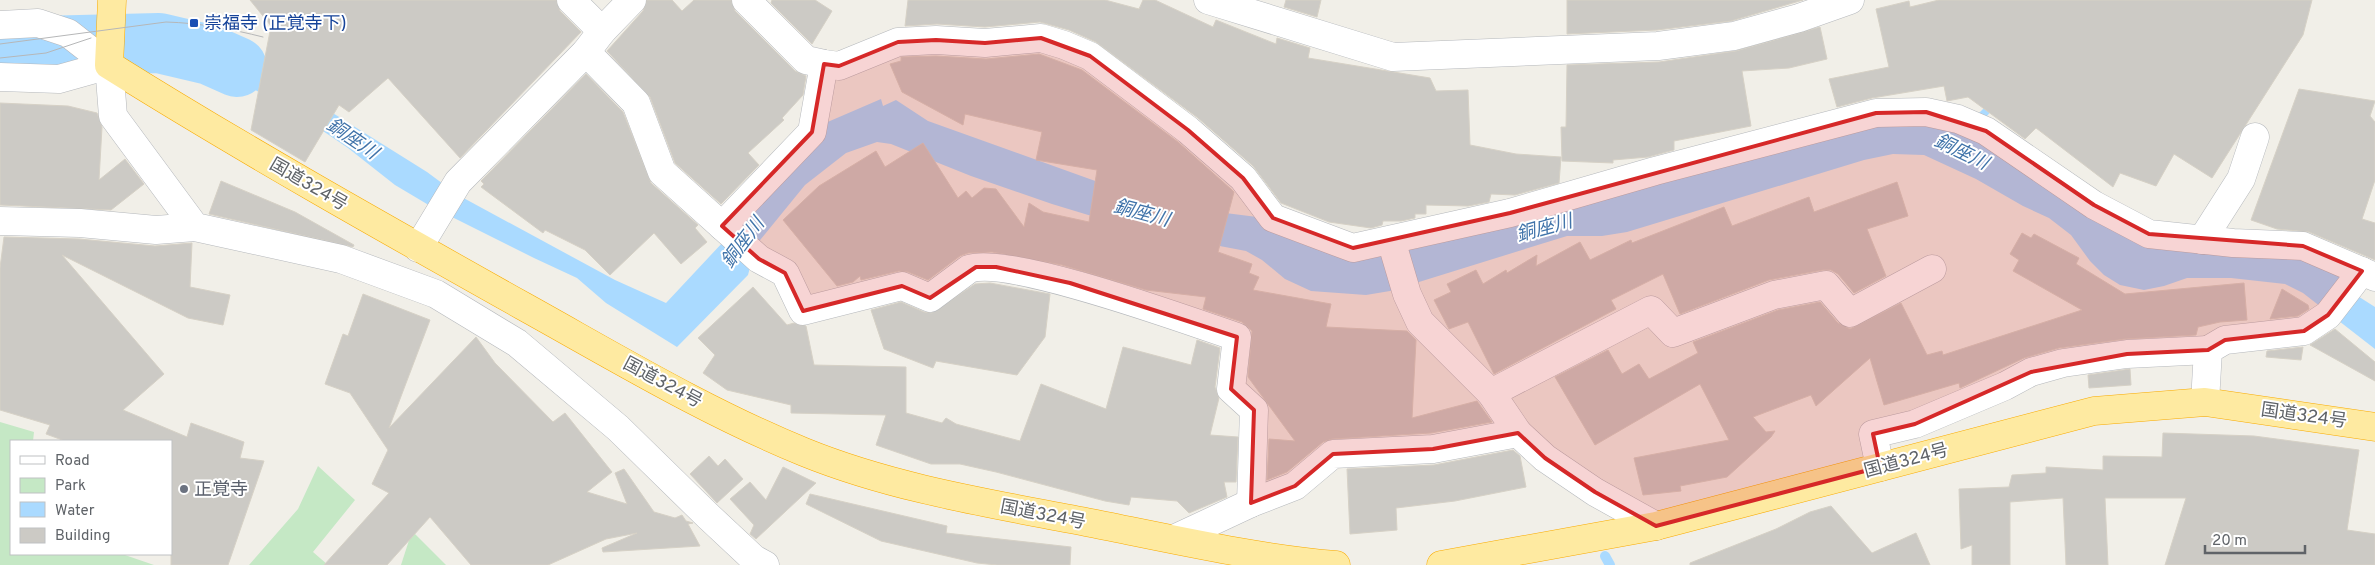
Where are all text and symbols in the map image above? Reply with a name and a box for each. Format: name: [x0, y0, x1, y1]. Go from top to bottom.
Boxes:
place label: 崇福寺 (正覚寺下): [204, 13, 347, 36]
marker: 崇福寺 (正覚寺下): [188, 17, 200, 29]
water label: 銅座川: [322, 114, 384, 167]
water label: 銅座川: [1930, 130, 1994, 177]
street label: 国道324号: [265, 154, 351, 217]
water label: 銅座川: [1111, 195, 1174, 233]
water label: 銅座川: [1514, 209, 1577, 248]
water label: 銅座川: [717, 212, 772, 273]
street label: 国道324号: [619, 353, 706, 414]
street label: 国道324号: [2259, 399, 2348, 434]
street label: 国道324号: [1862, 439, 1951, 484]
legend: [10, 440, 172, 555]
text: Road: [55, 452, 90, 471]
text: Park: [55, 477, 86, 496]
place label: 正覚寺: [194, 479, 248, 502]
marker: 正覚寺: [178, 483, 190, 495]
street label: 国道324号: [998, 496, 1087, 535]
text: Water: [55, 502, 95, 521]
scale bar: [2205, 522, 2305, 554]
text: Building: [55, 527, 110, 546]
text: 20 m: [2212, 532, 2247, 551]

